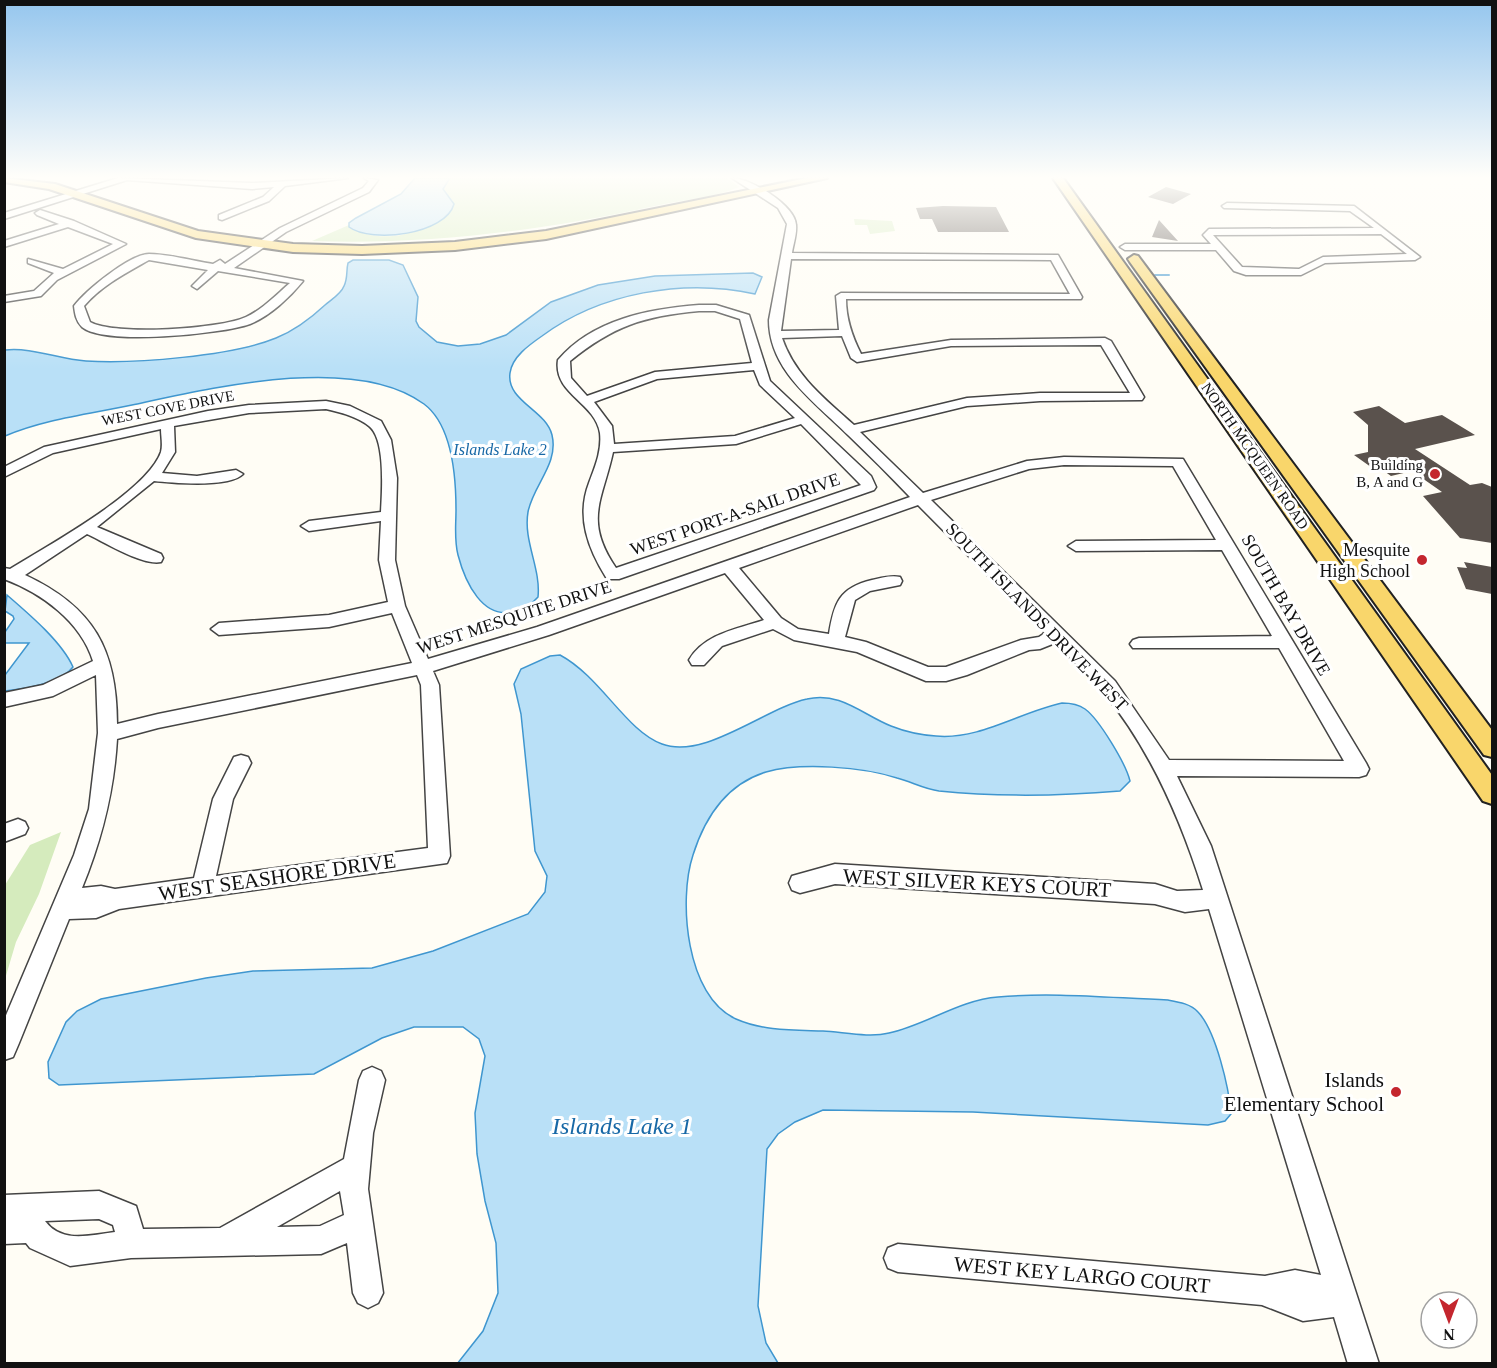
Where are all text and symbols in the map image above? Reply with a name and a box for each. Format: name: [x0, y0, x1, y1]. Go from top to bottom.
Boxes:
street label: NORTH MCQUEEN ROAD: [1198, 380, 1312, 532]
street label: WEST COVE DRIVE: [100, 387, 236, 429]
water label: Islands Lake 2: [452, 441, 547, 458]
place label: Building B, A and G: [1356, 457, 1423, 490]
marker: Building B, A and G: [1428, 467, 1442, 481]
street label: WEST PORT-A-SAIL DRIVE: [628, 469, 842, 559]
street label: SOUTH ISLANDS DRIVE WEST: [942, 519, 1132, 715]
street label: SOUTH BAY DRIVE: [1237, 531, 1335, 679]
place label: Mesquite High School: [1319, 540, 1410, 581]
marker: Mesquite High School: [1415, 553, 1429, 567]
street label: WEST MESQUITE DRIVE: [414, 576, 614, 658]
street label: WEST SEASHORE DRIVE: [157, 848, 397, 906]
street label: WEST SILVER KEYS COURT: [842, 864, 1112, 902]
place label: Islands Elementary School: [1224, 1068, 1384, 1116]
marker: Islands Elementary School: [1389, 1085, 1403, 1099]
water label: Islands Lake 1: [551, 1113, 692, 1139]
street label: WEST KEY LARGO COURT: [953, 1252, 1211, 1298]
north arrow: [1419, 1290, 1479, 1350]
text: N: [1443, 1326, 1455, 1343]

